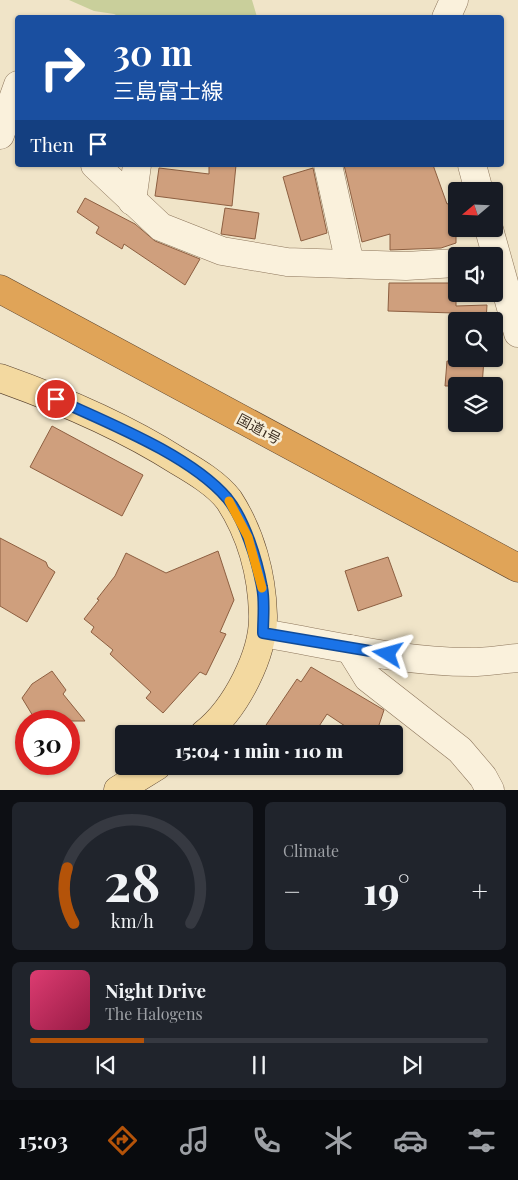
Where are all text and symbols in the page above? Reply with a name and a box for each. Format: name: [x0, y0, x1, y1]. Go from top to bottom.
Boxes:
text: 30 m: [113, 28, 193, 75]
icon: right: [30, 35, 95, 100]
text: 三島富士線: [113, 75, 223, 105]
icon: arrive: [84, 130, 112, 158]
text: Then: [30, 131, 74, 157]
north arrow: [448, 182, 502, 238]
map controls: [448, 182, 503, 432]
button: sound: [448, 247, 503, 302]
button: search: [448, 312, 503, 367]
button: layers: [448, 377, 503, 432]
pin: [35, 378, 77, 420]
icon: arrive: [42, 385, 70, 413]
street label: 国道1号: [234, 409, 285, 448]
position arrow: [361, 627, 413, 679]
speed limit sign: 30: [15, 710, 80, 775]
text: 15:04 · 1 min · 110 m: [175, 737, 343, 763]
text: Climate: [283, 840, 339, 861]
text: 28: [104, 846, 161, 915]
text: 19°: [363, 864, 409, 915]
text: −: [283, 872, 301, 909]
text: +: [472, 872, 488, 909]
text: km/h: [111, 909, 154, 932]
text: Night Drive: [105, 977, 206, 1003]
text: The Halogens: [105, 1003, 203, 1024]
icon: previous: [92, 1051, 120, 1079]
icon: pause: [245, 1051, 273, 1079]
icon: next: [398, 1051, 426, 1079]
icon: directions: [105, 1123, 140, 1158]
icon: music: [177, 1123, 212, 1158]
icon: phone: [249, 1123, 284, 1158]
icon: climate: [321, 1123, 356, 1158]
icon: car: [393, 1123, 428, 1158]
icon: filters: [464, 1123, 499, 1158]
text: 15:03: [18, 1125, 68, 1155]

